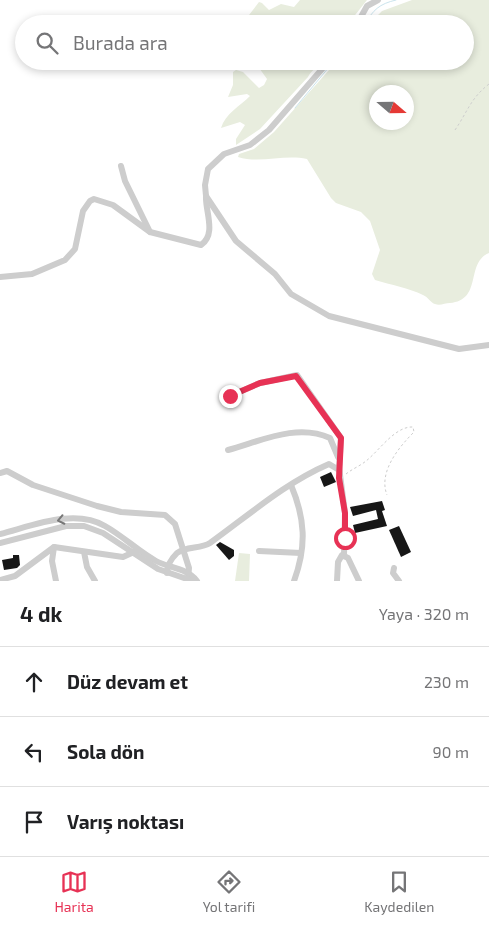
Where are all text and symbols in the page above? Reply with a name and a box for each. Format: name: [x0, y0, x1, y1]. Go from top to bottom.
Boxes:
search box: [15, 15, 474, 70]
icon: search: [33, 29, 61, 57]
text: Burada ara: [73, 31, 168, 54]
north arrow: [369, 85, 414, 130]
route end: [219, 385, 242, 408]
one-way arrow: [57, 514, 66, 525]
route start: [334, 527, 357, 550]
text: 4 dk: [20, 601, 62, 626]
text: Yaya · 320 m: [379, 604, 469, 623]
icon: ahead: [20, 668, 48, 696]
text: Düz devam et: [67, 670, 188, 693]
text: 230 m: [424, 672, 469, 691]
icon: left: [20, 738, 48, 766]
text: Sola dön: [67, 740, 144, 763]
text: 90 m: [433, 742, 469, 761]
icon: arrive: [20, 808, 48, 836]
text: Varış noktası: [67, 810, 184, 833]
tab: Harita: [55, 868, 94, 915]
tab: Yol tarifi: [203, 868, 255, 915]
tab: Kaydedilen: [364, 868, 434, 915]

